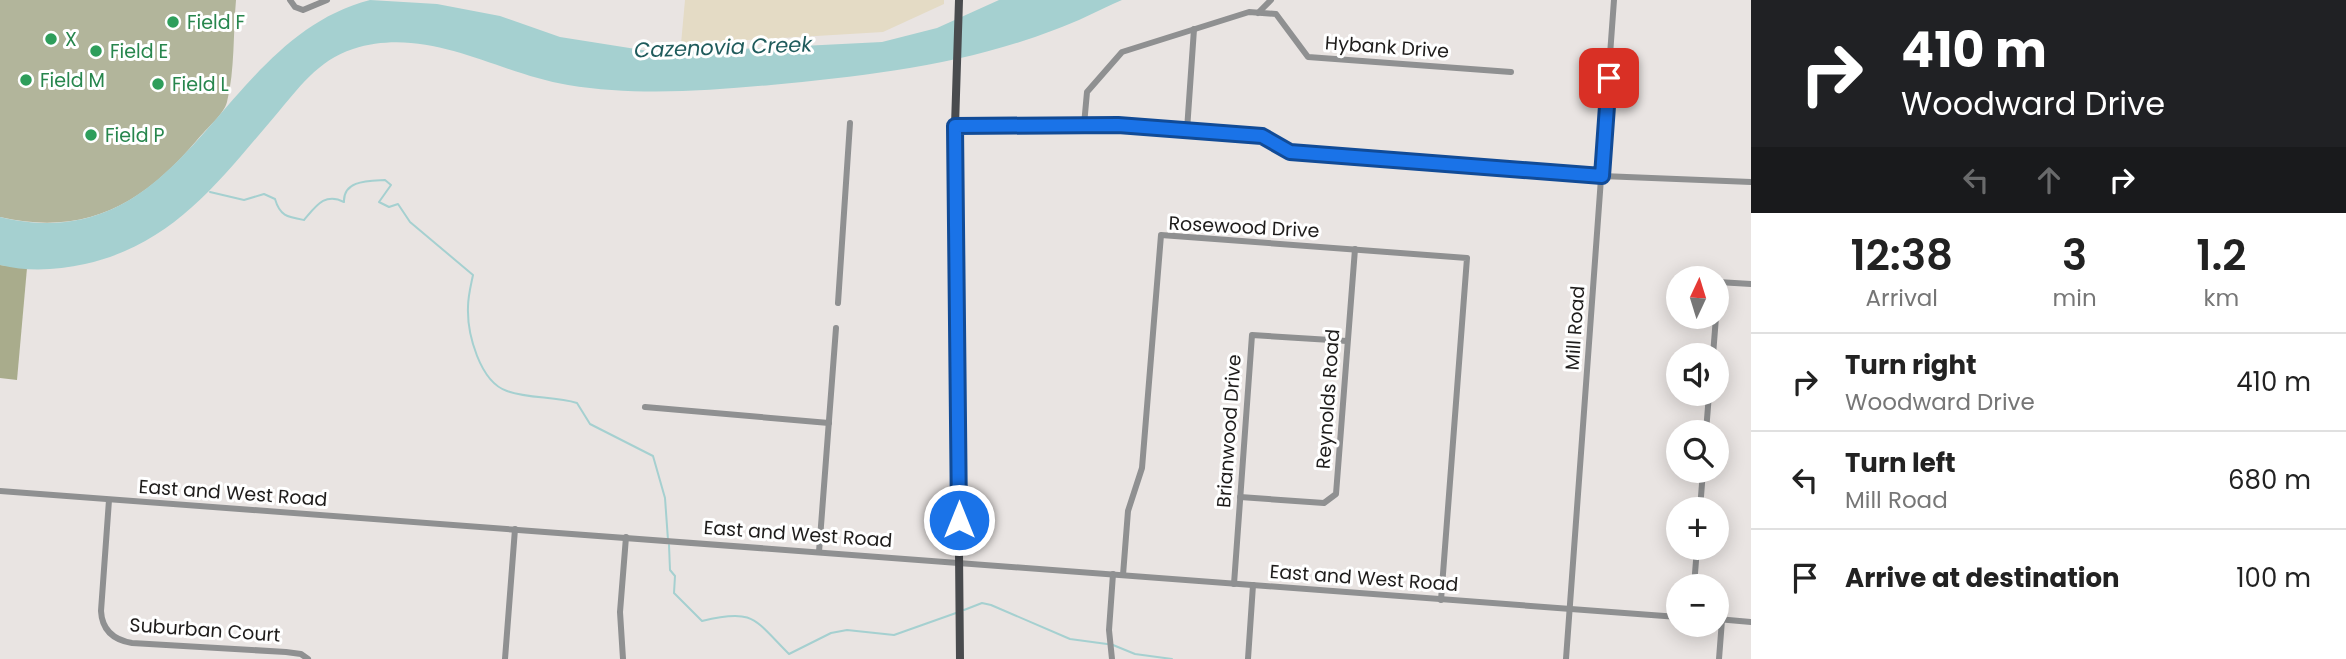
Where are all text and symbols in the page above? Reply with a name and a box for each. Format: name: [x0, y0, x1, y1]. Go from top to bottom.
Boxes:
place label: Field F: [187, 9, 245, 36]
marker: Field F: [165, 14, 181, 30]
text: 410 m: [1901, 16, 2047, 84]
place label: X: [65, 26, 77, 53]
icon: right: [1786, 28, 1877, 119]
water label: Cazenovia Creek: [633, 29, 814, 65]
street label: Hybank Drive: [1324, 29, 1450, 65]
marker: X: [43, 31, 59, 47]
place label: Field E: [110, 38, 168, 65]
marker: Field E: [88, 43, 104, 59]
pin: [1579, 48, 1639, 108]
icon: arrive: [1590, 59, 1628, 97]
place label: Field M: [40, 67, 105, 94]
place label: Field L: [172, 71, 229, 98]
marker: Field M: [18, 72, 34, 88]
marker: Field L: [150, 76, 166, 92]
text: Woodward Drive: [1901, 81, 2165, 126]
place label: Field P: [105, 122, 165, 149]
marker: Field P: [83, 127, 99, 143]
icon: left: [1957, 161, 1995, 199]
icon: ahead: [2030, 161, 2068, 199]
icon: right: [2103, 161, 2141, 199]
street label: Rosewood Drive: [1168, 210, 1320, 244]
text: 12:38: [1851, 226, 1953, 285]
text: 3: [2062, 226, 2087, 285]
text: 1.2: [2196, 226, 2246, 285]
north arrow: [1666, 266, 1729, 329]
map controls: [1666, 266, 1729, 637]
text: Arrival: [1866, 282, 1938, 314]
text: min: [2053, 282, 2097, 314]
text: km: [2204, 282, 2239, 314]
street label: Mill Road: [1559, 285, 1591, 371]
street label: Reynolds Road: [1310, 328, 1346, 470]
button: sound: [1666, 343, 1729, 406]
text: Turn right: [1845, 347, 1977, 383]
street label: Brianwood Drive: [1210, 353, 1248, 509]
icon: right: [1786, 363, 1824, 401]
text: 410 m: [2236, 364, 2311, 400]
text: Woodward Drive: [1845, 386, 2035, 418]
button: search: [1666, 420, 1729, 483]
text: Turn left: [1845, 445, 1956, 481]
icon: left: [1786, 461, 1824, 499]
text: 680 m: [2228, 462, 2311, 498]
street label: East and West Road: [138, 473, 328, 513]
position arrow: [922, 483, 996, 557]
text: Mill Road: [1845, 484, 1948, 516]
button: +: [1666, 497, 1729, 560]
street label: East and West Road: [703, 514, 893, 554]
street label: East and West Road: [1269, 558, 1459, 598]
icon: arrive: [1786, 559, 1824, 597]
text: Arrive at destination: [1845, 560, 2120, 596]
text: 100 m: [2236, 560, 2311, 596]
button: −: [1666, 574, 1729, 637]
street label: Suburban Court: [129, 611, 281, 649]

